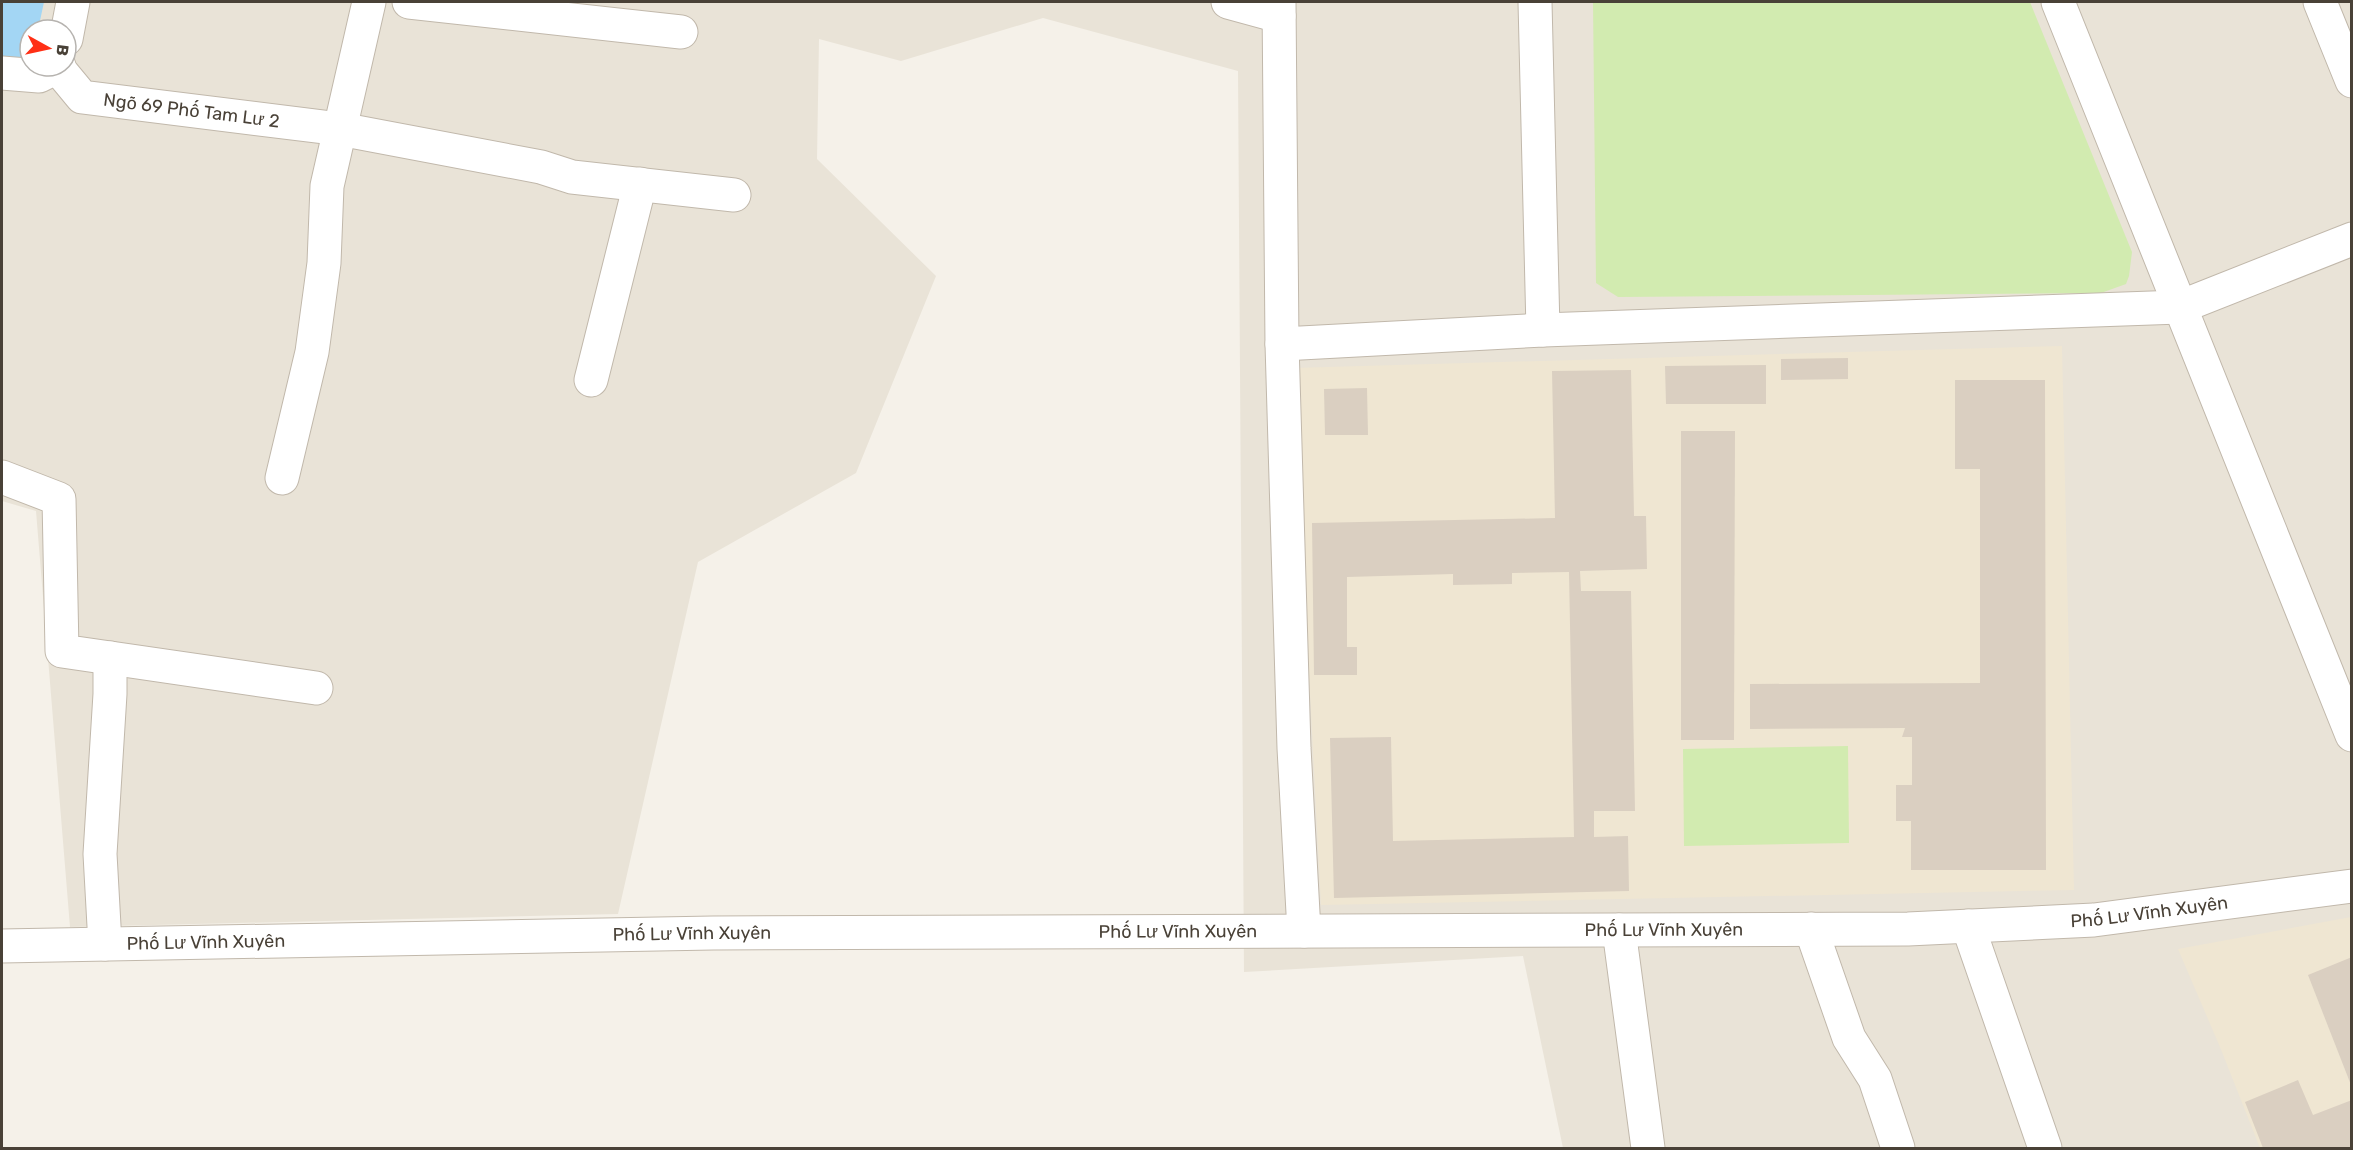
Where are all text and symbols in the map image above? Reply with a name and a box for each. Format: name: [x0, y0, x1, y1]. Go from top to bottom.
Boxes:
north arrow: [18, 18, 78, 78]
text: B: [52, 43, 73, 57]
street label: Ngõ 69 Phố Tam Lư 2: [102, 89, 281, 132]
street label: Phố Lư Vĩnh Xuyên: [2070, 891, 2229, 932]
street label: Phố Lư Vĩnh Xuyên: [1585, 918, 1743, 941]
street label: Phố Lư Vĩnh Xuyên: [1099, 920, 1257, 943]
street label: Phố Lư Vĩnh Xuyên: [612, 922, 771, 946]
street label: Phố Lư Vĩnh Xuyên: [126, 930, 285, 955]

